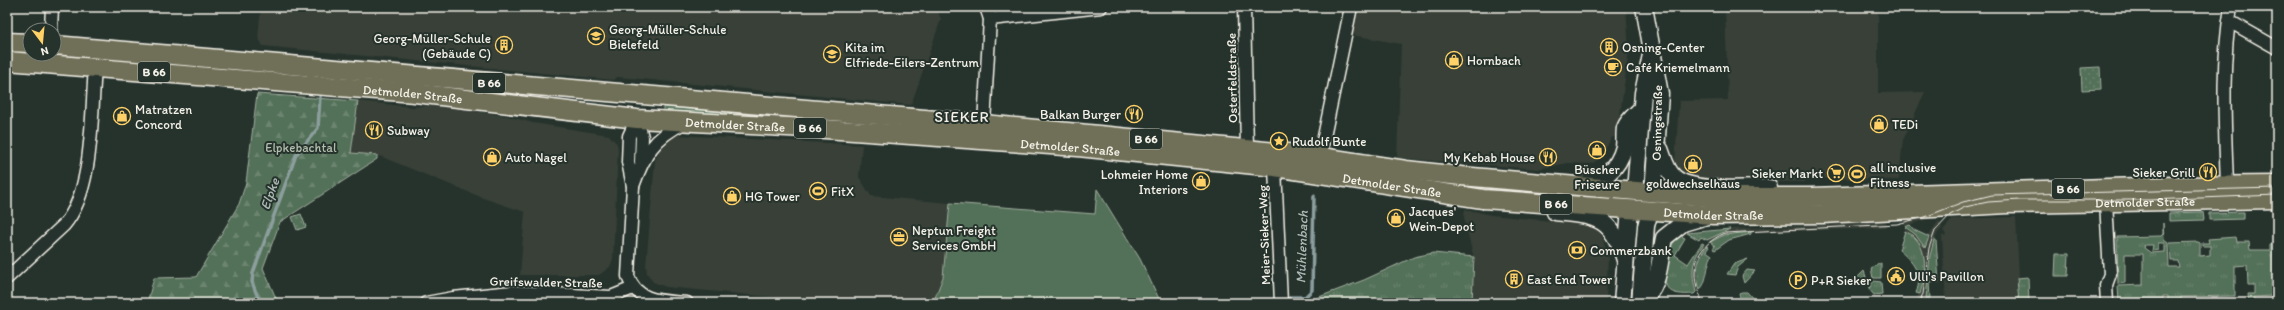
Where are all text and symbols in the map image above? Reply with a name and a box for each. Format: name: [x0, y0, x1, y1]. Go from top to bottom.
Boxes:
north arrow: [22, 22, 62, 62]
place label: Georg-Müller-Schule Bielefeld: [609, 22, 727, 52]
school or university icon: Georg-Müller-Schule Bielefeld: [586, 26, 606, 46]
place label: Georg-Müller-Schule (Gebäude C): [373, 31, 491, 61]
street label: Osterfeldstraße: [1224, 33, 1240, 123]
building icon: Georg-Müller-Schule (Gebäude C): [494, 35, 514, 55]
building icon: Osning-Center: [1599, 37, 1619, 57]
place label: Kita im Elfriede-Eilers-Zentrum: [845, 40, 979, 70]
place label: Osning-Center: [1622, 40, 1705, 55]
text: N: [39, 44, 50, 58]
school or university icon: Kita im Elfriede-Eilers-Zentrum: [822, 44, 842, 64]
shop icon: Hornbach: [1444, 50, 1464, 70]
place label: Hornbach: [1467, 53, 1521, 68]
cafe icon: Café Kriemelmann: [1603, 57, 1623, 77]
place label: Café Kriemelmann: [1626, 60, 1730, 75]
road number: B 66: [138, 62, 170, 82]
road number: B 66: [473, 73, 505, 93]
street label: Detmolder Straße: [362, 81, 463, 106]
street label: Osningstraße: [1649, 85, 1665, 161]
place label: Matratzen Concord: [135, 102, 192, 132]
restaurant icon: Balkan Burger: [1124, 104, 1144, 124]
shop icon: Matratzen Concord: [112, 106, 132, 126]
place label: Balkan Burger: [1040, 107, 1122, 122]
district label: SIEKER: [934, 108, 990, 126]
street label: Detmolder Straße: [685, 114, 785, 134]
shop icon: TEDi: [1869, 114, 1889, 134]
place label: TEDi: [1892, 117, 1918, 132]
road number: B 66: [794, 118, 826, 138]
restaurant icon: Subway: [364, 120, 384, 140]
place label: Subway: [387, 123, 430, 138]
road number: B 66: [1130, 129, 1162, 149]
place icon: Rudolf Bunte: [1269, 131, 1289, 151]
place label: Rudolf Bunte: [1292, 134, 1366, 149]
street label: Detmolder Straße: [1020, 135, 1121, 159]
park label: Elpkebachtal: [265, 140, 337, 155]
shop icon: Büscher Friseure: [1587, 140, 1607, 160]
shop icon: Auto Nagel: [482, 147, 502, 167]
restaurant icon: My Kebab House: [1538, 147, 1558, 167]
place label: Auto Nagel: [505, 150, 567, 165]
place label: My Kebab House: [1444, 150, 1535, 165]
shop icon: goldwechselhaus: [1683, 154, 1703, 174]
place label: all inclusive Fitness: [1870, 160, 1936, 190]
place label: Büscher Friseure: [1574, 162, 1621, 192]
restaurant icon: Sieker Grill: [2198, 162, 2218, 182]
supermarket icon: Sieker Markt: [1826, 163, 1846, 183]
sports icon: all inclusive Fitness: [1847, 164, 1867, 184]
place label: Sieker Grill: [2133, 165, 2195, 180]
place label: Sieker Markt: [1752, 166, 1823, 181]
place label: Lohmeier Home Interiors: [1101, 167, 1188, 197]
street label: Detmolder Straße: [1341, 170, 1443, 200]
shop icon: Lohmeier Home Interiors: [1191, 171, 1211, 191]
water label: Elpke: [256, 175, 284, 212]
place label: goldwechselhaus: [1646, 176, 1740, 191]
road number: B 66: [2052, 179, 2084, 199]
sports icon: FitX: [808, 181, 828, 201]
place label: FitX: [831, 184, 854, 199]
street label: Meier-Sieker-Weg: [1255, 184, 1273, 285]
shop icon: HG Tower: [722, 186, 742, 206]
place label: HG Tower: [745, 189, 800, 204]
street label: Detmolder Straße: [2095, 193, 2195, 210]
road number: B 66: [1540, 194, 1572, 214]
place label: Jacques' Wein-Depot: [1409, 204, 1474, 234]
street label: Detmolder Straße: [1663, 204, 1763, 223]
shop icon: Jacques' Wein-Depot: [1386, 208, 1406, 228]
water label: Mühlenbach: [1292, 210, 1312, 284]
place label: Neptun Freight Services GmbH: [912, 223, 996, 253]
office icon: Neptun Freight Services GmbH: [889, 227, 909, 247]
bank icon: Commerzbank: [1567, 240, 1587, 260]
place label: Commerzbank: [1590, 243, 1672, 258]
public building icon: Ulli's Pavillon: [1886, 266, 1906, 286]
building icon: East End Tower: [1504, 269, 1524, 289]
place label: Ulli's Pavillon: [1909, 269, 1985, 284]
parking icon: P+R Sieker: [1788, 270, 1808, 290]
place label: East End Tower: [1527, 272, 1613, 287]
place label: P+R Sieker: [1811, 273, 1871, 288]
street label: Greifswalder Straße: [489, 274, 603, 290]

